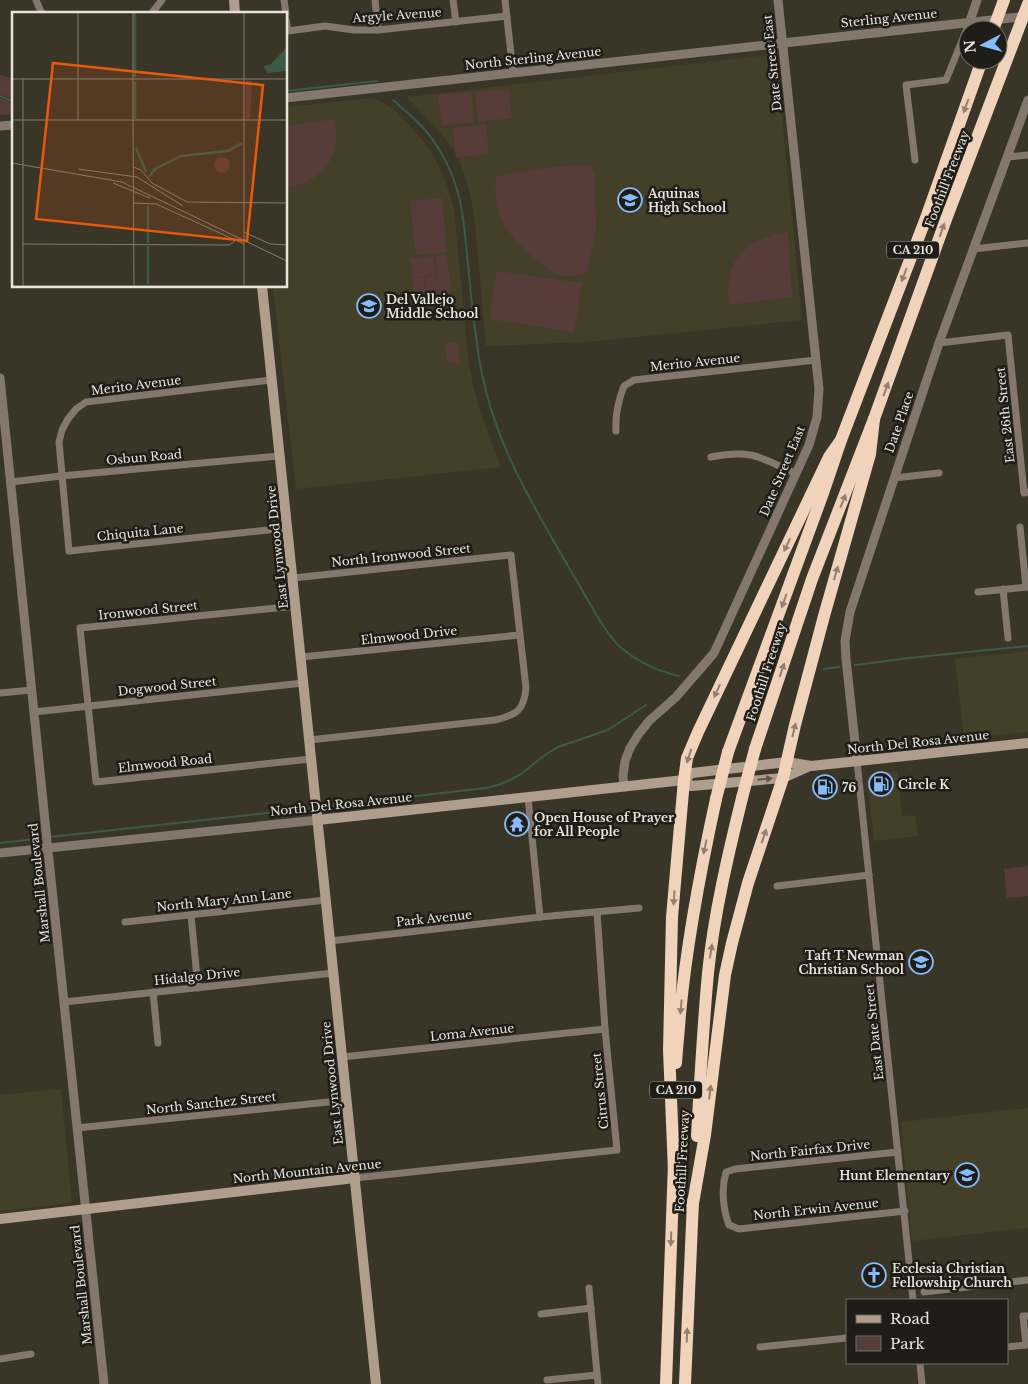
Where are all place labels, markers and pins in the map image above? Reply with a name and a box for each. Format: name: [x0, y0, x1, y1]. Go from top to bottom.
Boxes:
place label: Aquinas High School: [647, 186, 727, 215]
school or university icon: Aquinas High School: [617, 187, 643, 213]
place label: Del Vallejo Middle School: [386, 292, 479, 321]
school or university icon: Del Vallejo Middle School: [356, 293, 382, 319]
fuel station icon: Circle K: [868, 771, 894, 797]
fuel station icon: 76: [812, 774, 838, 800]
place label: Circle K: [898, 777, 950, 792]
place label: 76: [842, 780, 856, 795]
place label: Open House of Prayer for All People: [534, 810, 674, 839]
temple icon: Open House of Prayer for All People: [504, 811, 530, 837]
place label: Taft T Newman Christian School: [799, 948, 905, 977]
school or university icon: Taft T Newman Christian School: [908, 949, 934, 975]
school or university icon: Hunt Elementary: [954, 1162, 980, 1188]
place label: Hunt Elementary: [839, 1168, 950, 1183]
place label: Ecclesia Christian Fellowship Church: [892, 1261, 1012, 1290]
church icon: Ecclesia Christian Fellowship Church: [861, 1262, 887, 1288]

